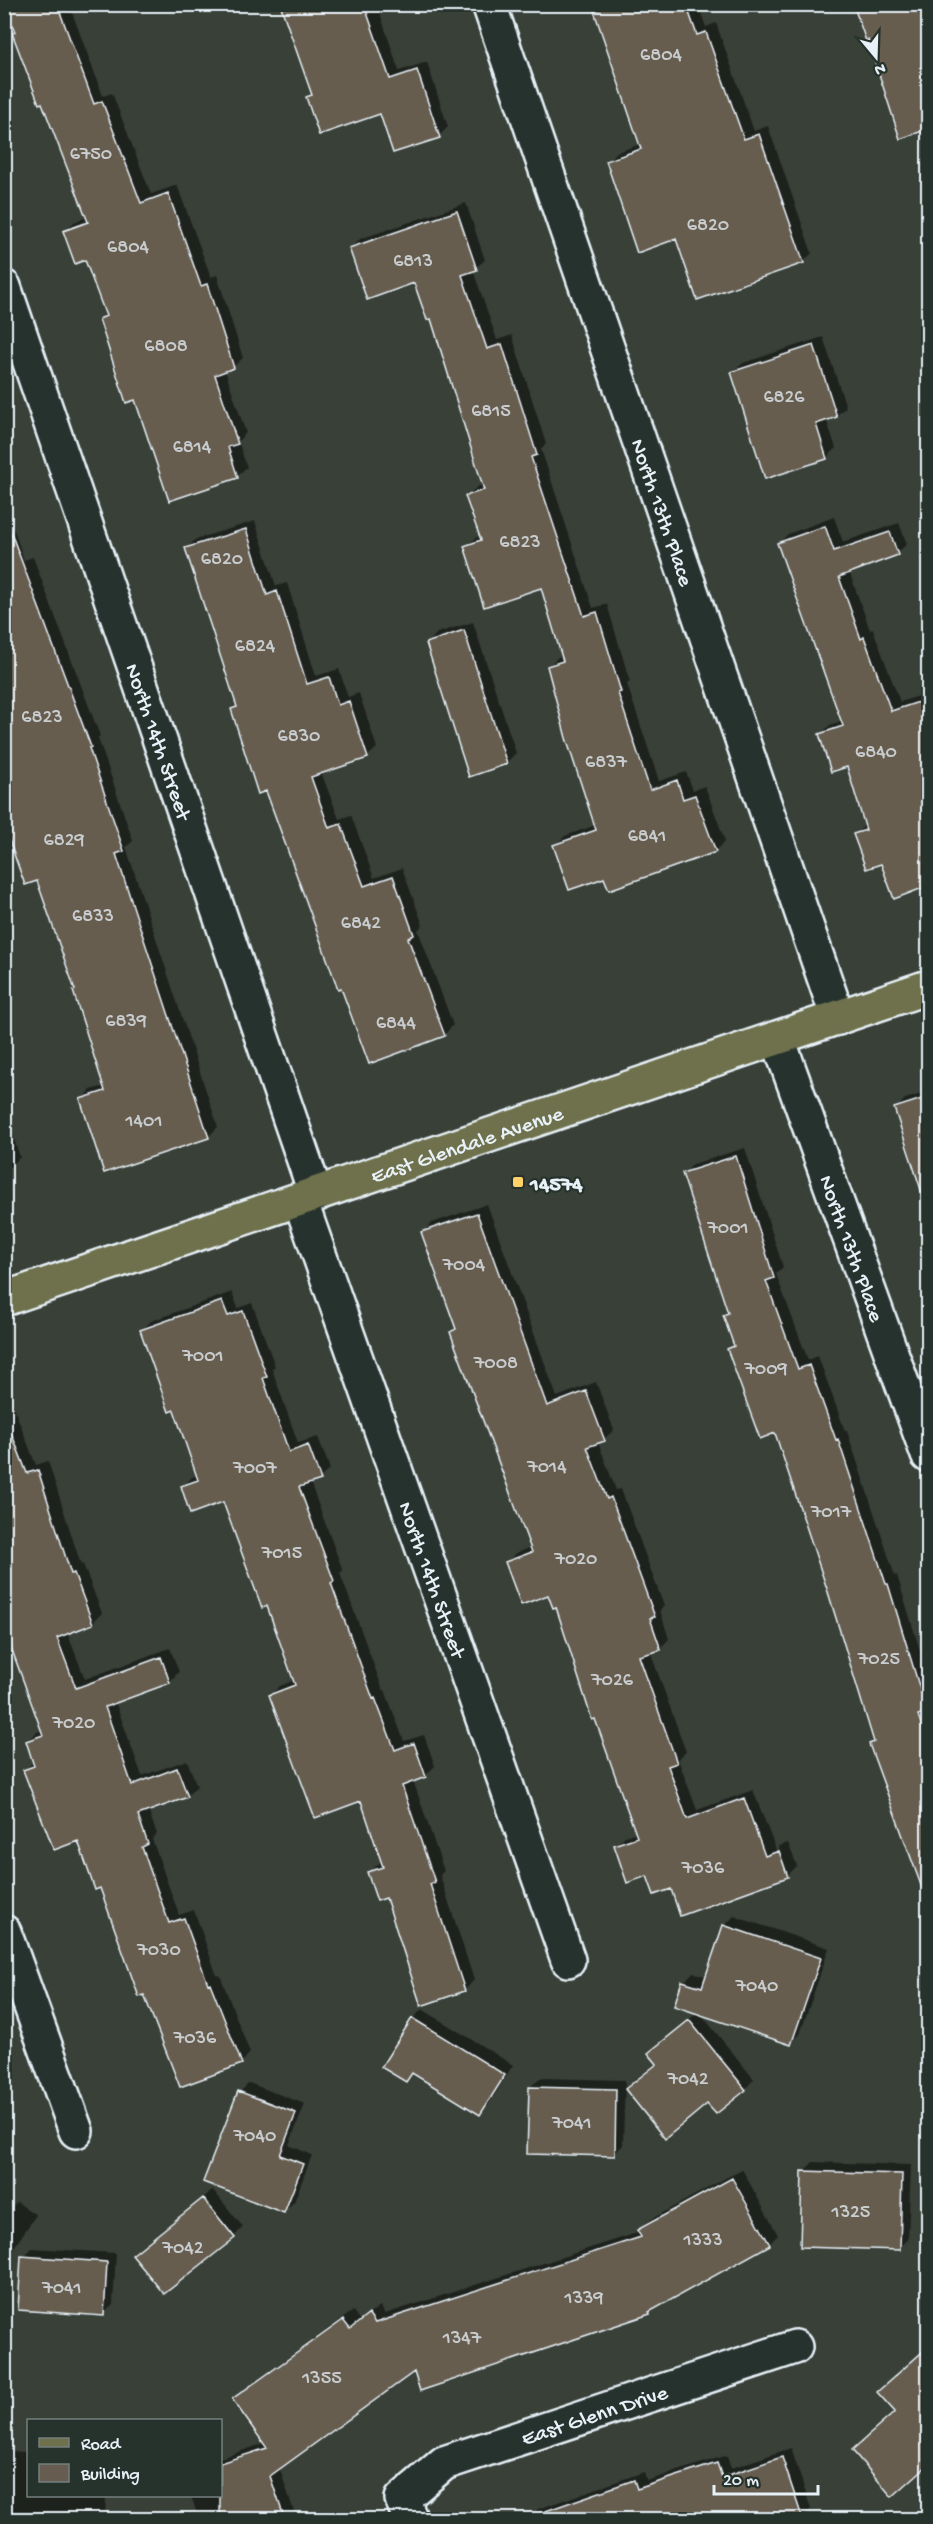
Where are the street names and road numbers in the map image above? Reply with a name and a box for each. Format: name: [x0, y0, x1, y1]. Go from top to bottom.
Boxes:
street label: North 13th Place: [623, 436, 698, 591]
street label: North 14th Street: [117, 661, 196, 826]
street label: East Glendale Avenue: [368, 1102, 568, 1191]
street label: North 13th Place: [811, 1172, 888, 1327]
street label: North 14th Street: [390, 1499, 470, 1664]
street label: East Glenn Drive: [519, 2381, 672, 2454]

